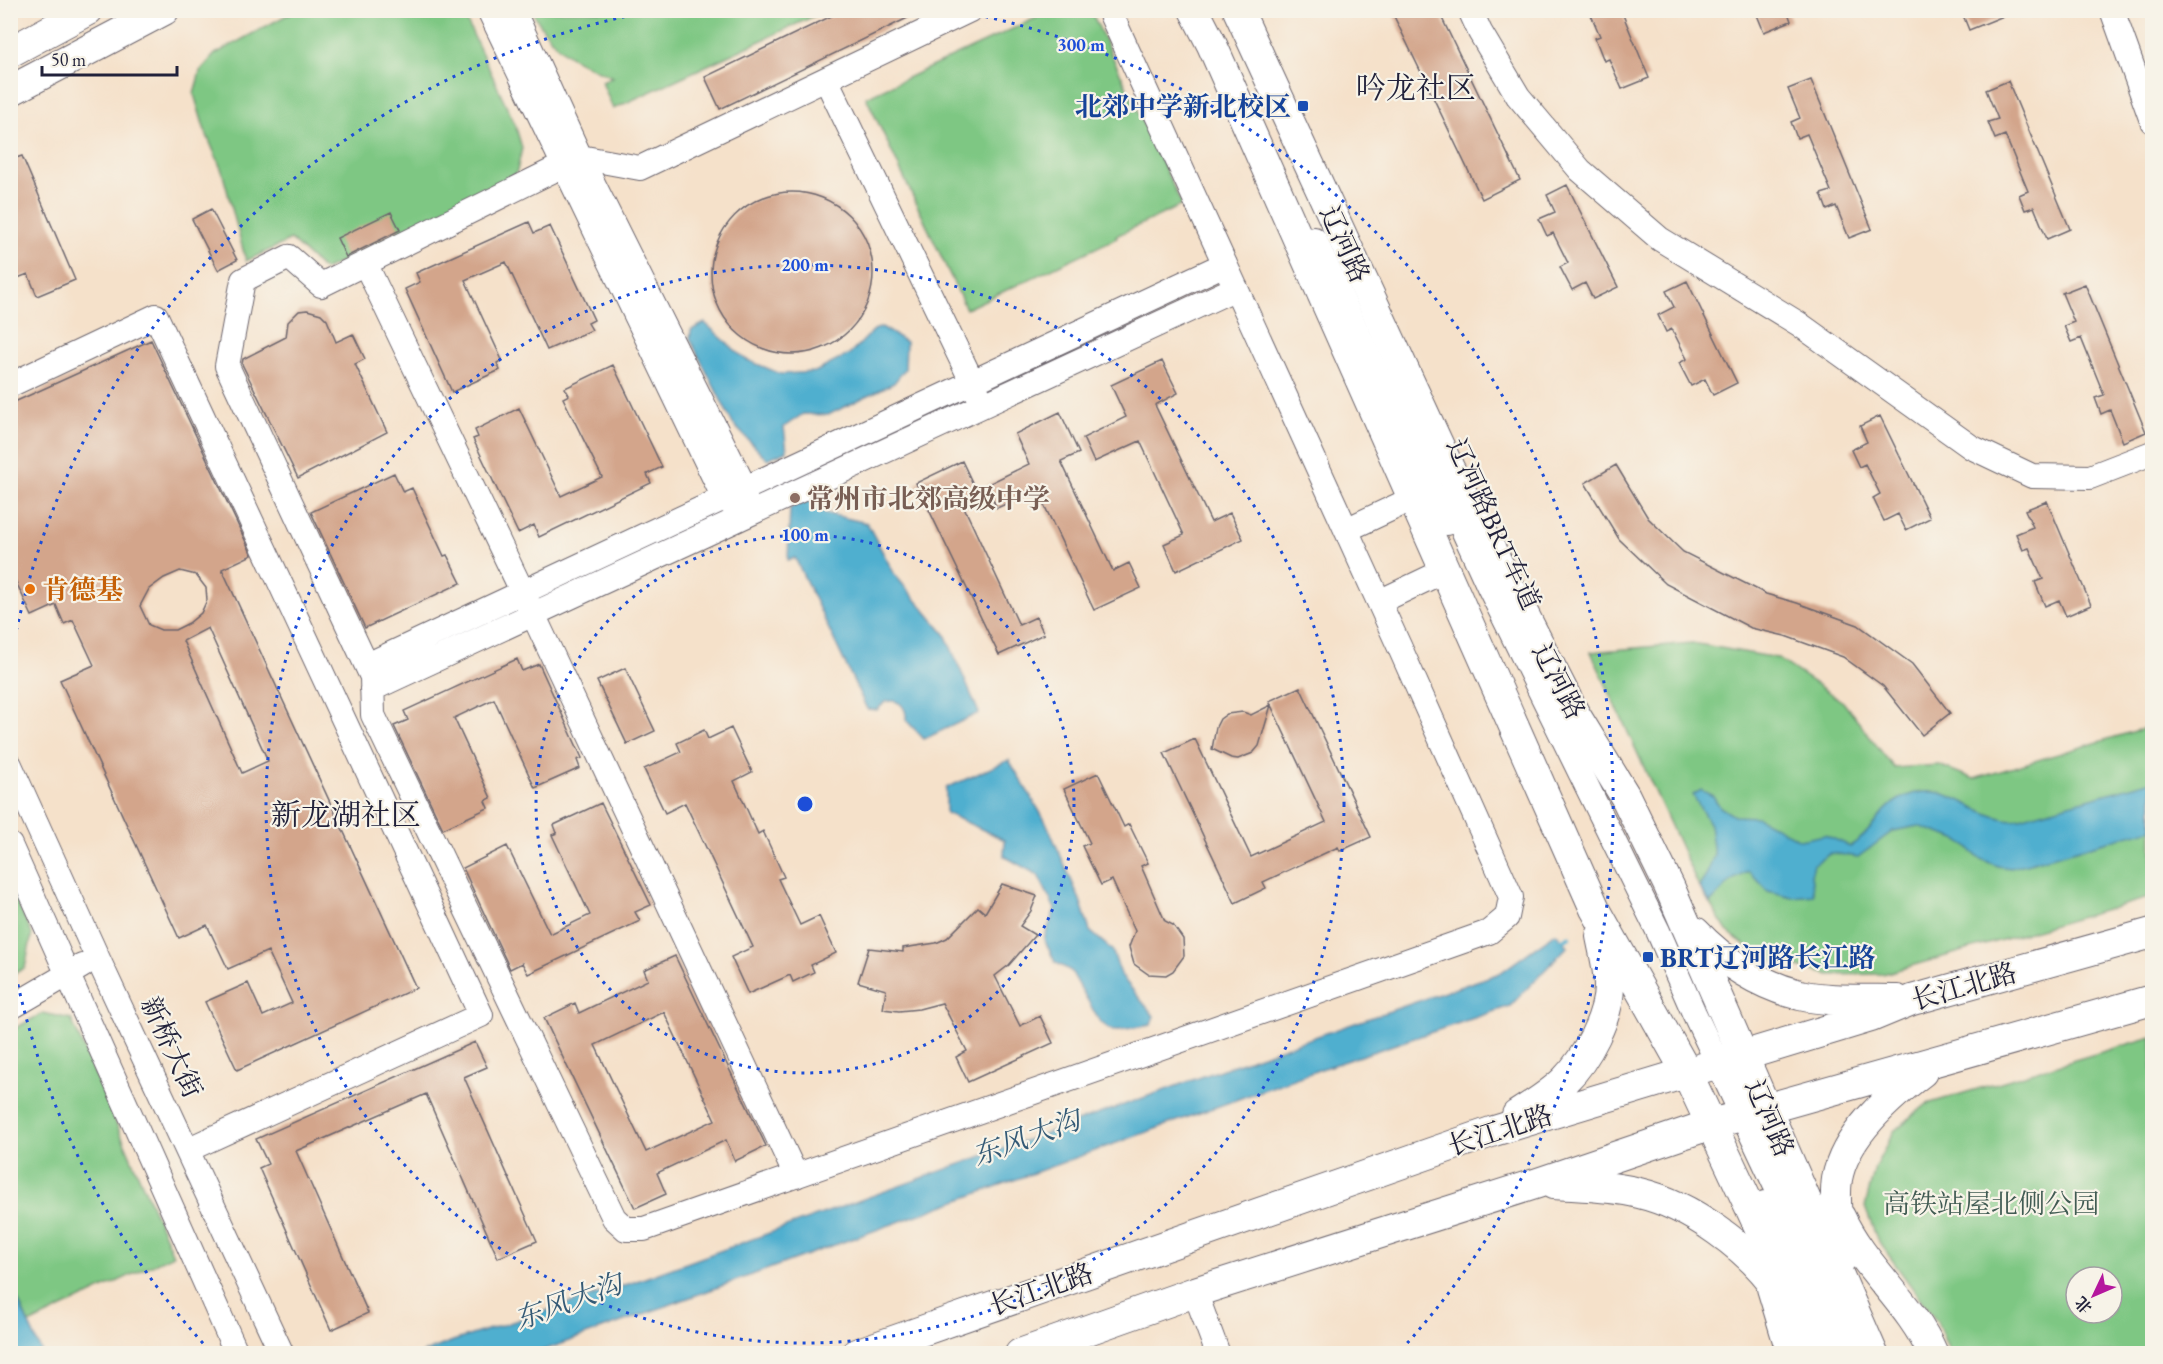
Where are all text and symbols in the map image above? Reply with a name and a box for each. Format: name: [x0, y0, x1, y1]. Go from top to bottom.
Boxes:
text: 300 m: [1057, 33, 1105, 56]
scale bar: [42, 39, 177, 77]
text: 50 m: [51, 48, 86, 71]
district label: 吟龙社区: [1356, 68, 1476, 107]
place label: 北郊中学新北校区: [1075, 89, 1291, 124]
marker: 北郊中学新北校区: [1296, 99, 1310, 113]
street label: 辽河路: [1312, 200, 1378, 288]
text: 200 m: [781, 253, 829, 276]
street label: 辽河路BRT车道: [1439, 433, 1549, 615]
place label: 常州市北郊高级中学: [807, 481, 1050, 516]
marker: 常州市北郊高级中学: [788, 491, 802, 505]
text: 100 m: [781, 523, 829, 546]
place label: 肯德基: [42, 572, 123, 607]
marker: 肯德基: [23, 582, 37, 596]
street label: 辽河路: [1525, 637, 1593, 725]
centre of rings: [795, 794, 815, 814]
district label: 新龙湖社区: [271, 795, 421, 834]
place label: BRT辽河路长江路: [1660, 940, 1876, 975]
marker: BRT辽河路长江路: [1641, 950, 1655, 964]
street label: 长江北路: [1907, 954, 2021, 1018]
street label: 新桥大街: [133, 991, 211, 1103]
street label: 辽河路: [1738, 1074, 1802, 1162]
street label: 长江北路: [1443, 1097, 1557, 1163]
water label: 东风大沟: [967, 1100, 1089, 1173]
park label: 高铁站屋北侧公园: [1883, 1186, 2099, 1221]
street label: 长江北路: [984, 1255, 1098, 1323]
water label: 东风大沟: [509, 1264, 631, 1337]
north arrow: [2064, 1265, 2124, 1325]
text: 北: [2070, 1292, 2097, 1318]

